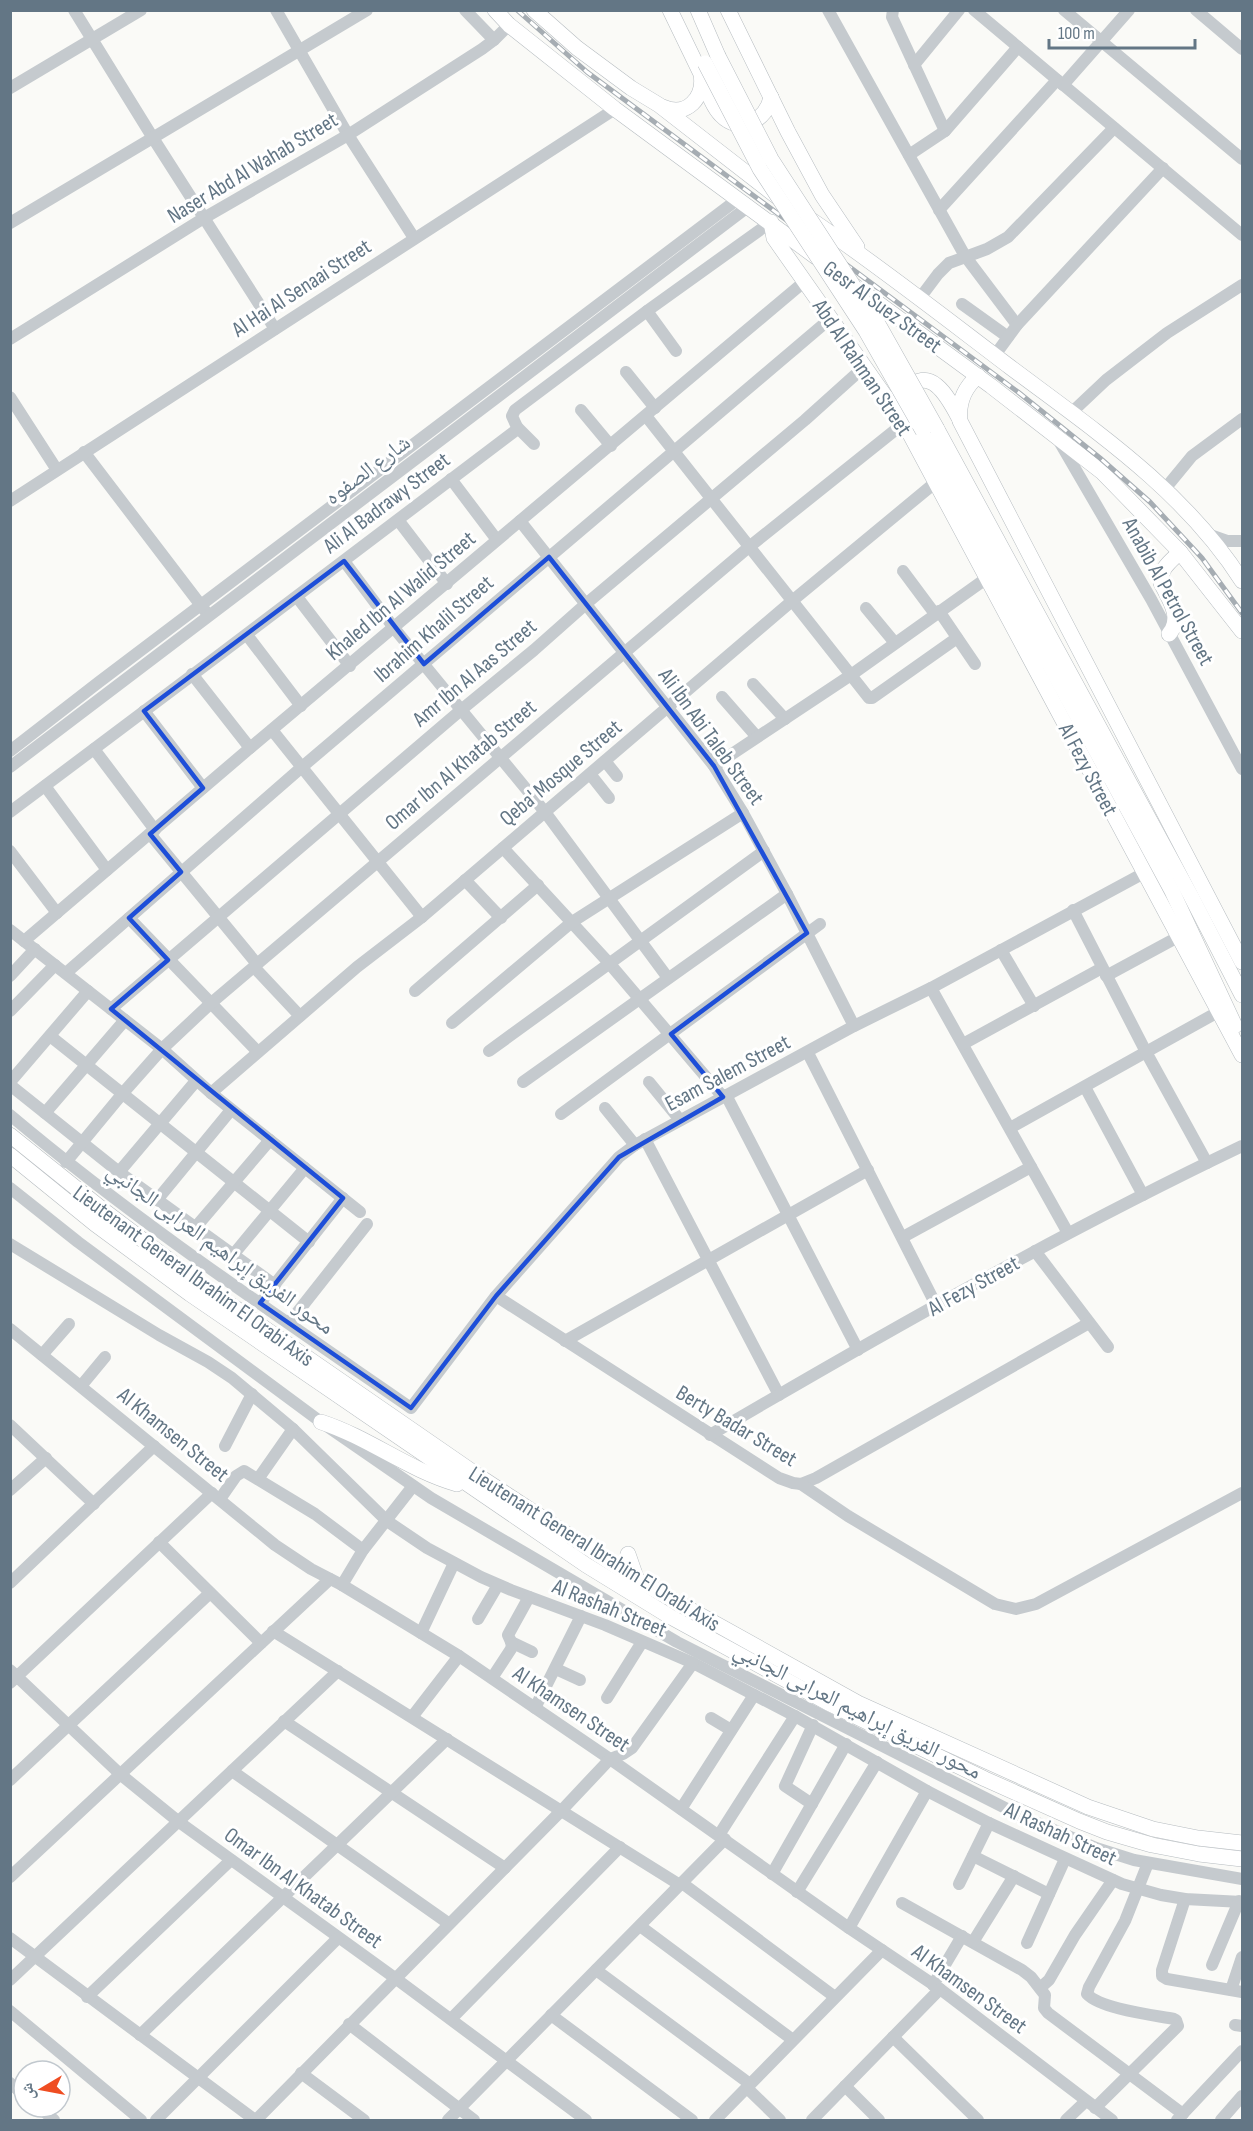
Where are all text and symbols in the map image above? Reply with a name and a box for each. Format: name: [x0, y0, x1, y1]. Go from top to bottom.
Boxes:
scale bar: [1049, 12, 1194, 50]
text: 100 m: [1058, 23, 1095, 44]
street label: Naser Abd Al Wahab Street: [163, 107, 343, 230]
street label: Al Hai Al Senaai Street: [226, 233, 377, 344]
street label: Gesr Al Suez Street: [817, 255, 947, 359]
street label: Abd Al Rahman Street: [806, 294, 917, 441]
street label: شارع الصفوه: [320, 429, 416, 511]
street label: Ali Al Badrawy Street: [317, 447, 456, 560]
street label: Anabib Al Petrol Street: [1115, 512, 1220, 671]
street label: Khaled Ibn Al Walid Street: [321, 525, 482, 667]
street label: Ibrahim Khalil Street: [369, 570, 500, 688]
street label: Amr Ibn Al Aas Street: [407, 613, 543, 733]
street label: Ali Ibn Abi Taleb Street: [651, 662, 770, 811]
street label: Omar Ibn Al Khatab Street: [380, 694, 542, 836]
street label: Qeba' Mosque Street: [494, 714, 628, 832]
street label: Al Fezy Street: [1052, 718, 1123, 821]
street label: Esam Salem Street: [661, 1029, 795, 1118]
street label: محور الفريق إبراهيم العرابى الجانبي: [100, 1158, 339, 1343]
street label: Lieutenant General Ibrahim El Orabi Axis: [67, 1180, 319, 1373]
street label: Al Fezy Street: [922, 1250, 1025, 1323]
street label: Berty Badar Street: [671, 1380, 802, 1473]
street label: Al Khamsen Street: [111, 1381, 234, 1488]
street label: Lieutenant General Ibrahim El Orabi Axis: [464, 1461, 725, 1638]
street label: Al Rashah Street: [547, 1573, 671, 1644]
street label: محور الفريق إبراهيم العرابى الجانبي: [728, 1637, 986, 1788]
street label: Al Khamsen Street: [507, 1660, 635, 1758]
street label: Al Rashah Street: [999, 1796, 1121, 1872]
street label: Omar Ibn Al Khatab Street: [219, 1822, 388, 1955]
street label: Al Khamsen Street: [906, 1938, 1032, 2040]
north arrow: [12, 2059, 72, 2119]
text: ش: [18, 2081, 40, 2101]

